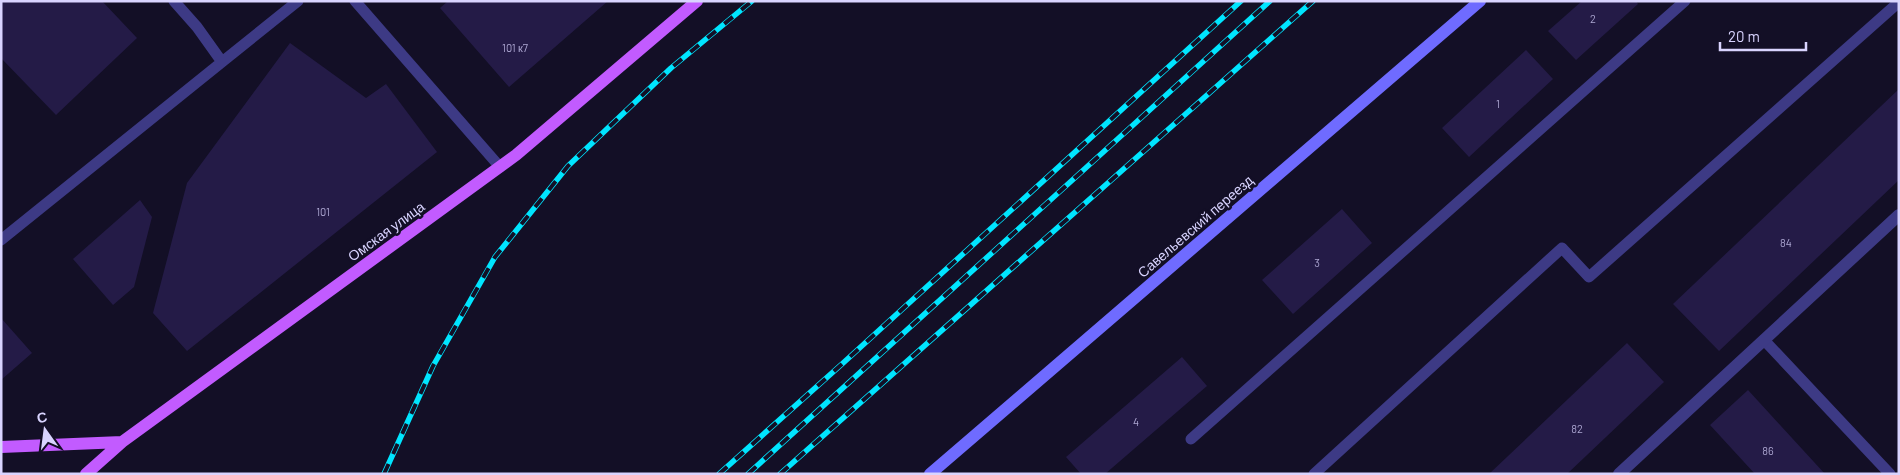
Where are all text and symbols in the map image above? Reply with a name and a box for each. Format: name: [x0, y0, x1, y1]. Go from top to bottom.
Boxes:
house number: 2: [1590, 12, 1596, 25]
scale bar: [1720, 20, 1806, 52]
text: 20 m: [1728, 27, 1760, 45]
house number: 101 к7: [502, 41, 528, 54]
house number: 1: [1496, 97, 1500, 110]
street label: Савельевский переезд: [1134, 171, 1256, 281]
street label: Омская улица: [344, 197, 428, 265]
house number: 101: [316, 205, 330, 218]
house number: 84: [1780, 236, 1792, 249]
house number: 3: [1314, 256, 1320, 269]
north arrow: [20, 405, 70, 455]
text: С: [35, 407, 49, 426]
house number: 4: [1133, 415, 1139, 428]
house number: 82: [1571, 422, 1583, 435]
house number: 86: [1762, 444, 1774, 457]

